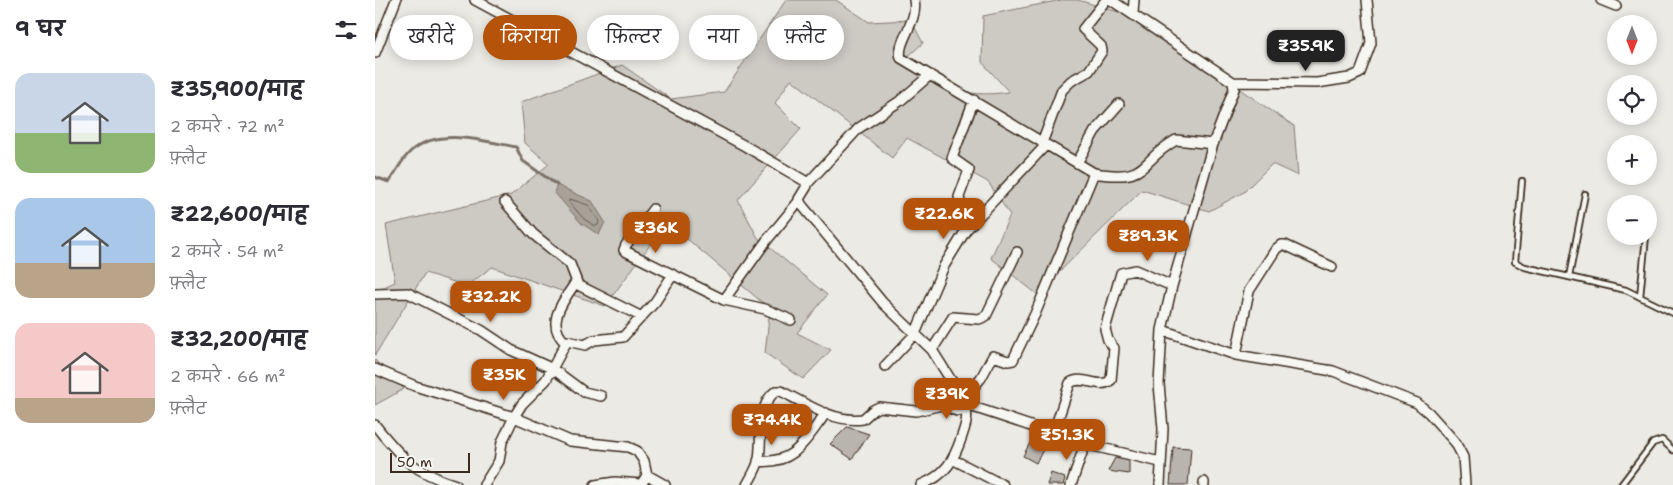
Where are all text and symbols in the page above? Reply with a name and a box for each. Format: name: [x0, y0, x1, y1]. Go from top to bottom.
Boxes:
text: 9 घर: [15, 15, 65, 43]
chip: खरीदें: [390, 15, 473, 60]
chip: किराया: [483, 15, 577, 60]
chip: फ़िल्टर: [587, 15, 679, 60]
chip: नया: [689, 15, 757, 60]
chip: फ़्लैट: [767, 15, 844, 60]
north arrow: [1607, 15, 1657, 65]
map controls: [1607, 15, 1657, 245]
icon: filters: [332, 16, 360, 44]
pin: ₹35.9K: [1265, 30, 1347, 72]
text: ₹35.9K: [1278, 35, 1334, 56]
text: ₹35,900/माह: [170, 75, 303, 103]
button: locate: [1607, 75, 1657, 125]
icon: home: [55, 93, 115, 153]
text: 2 कमरे · 72 m²: [170, 116, 285, 137]
button: +: [1607, 135, 1657, 185]
text: फ़्लैट: [170, 148, 206, 169]
button: −: [1607, 195, 1657, 245]
pin: ₹22.6K: [903, 198, 985, 240]
text: ₹22,600/माह: [170, 200, 308, 228]
text: ₹22.6K: [914, 203, 974, 224]
pin: ₹36K: [626, 212, 686, 254]
text: ₹36K: [634, 217, 678, 238]
icon: home: [55, 218, 115, 278]
pin: ₹89.3K: [1107, 220, 1189, 262]
text: ₹89.3K: [1118, 225, 1178, 246]
text: 2 कमरे · 54 m²: [170, 241, 284, 262]
text: फ़्लैट: [170, 273, 206, 294]
pin: ₹32.2K: [450, 280, 532, 323]
text: ₹32.2K: [461, 286, 521, 307]
text: ₹32,200/माह: [170, 325, 307, 353]
icon: home: [55, 343, 115, 403]
pin: ₹35K: [474, 358, 534, 401]
text: ₹35K: [482, 364, 526, 385]
text: 2 कमरे · 66 m²: [170, 366, 286, 387]
pin: ₹39K: [917, 378, 977, 420]
text: ₹39K: [925, 383, 969, 404]
text: फ़्लैट: [170, 398, 206, 419]
pin: ₹74.4K: [731, 404, 813, 446]
text: ₹74.4K: [743, 409, 801, 430]
pin: ₹51.3K: [1026, 418, 1108, 461]
text: ₹51.3K: [1040, 424, 1094, 445]
scale bar: [390, 450, 470, 473]
text: 50 m: [397, 453, 432, 471]

